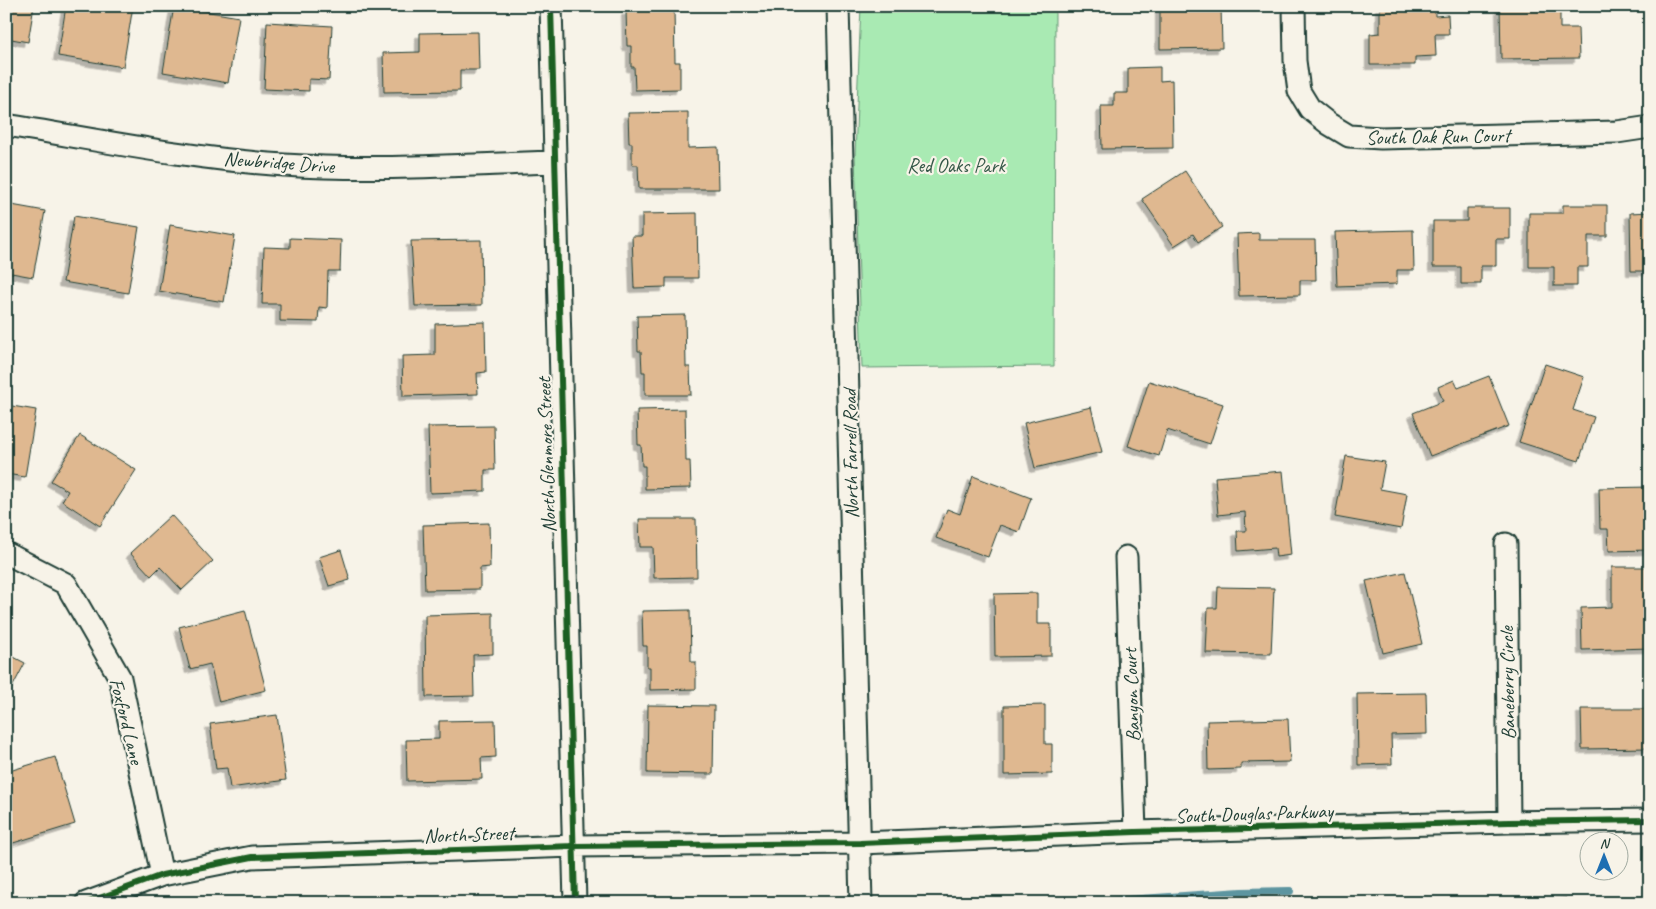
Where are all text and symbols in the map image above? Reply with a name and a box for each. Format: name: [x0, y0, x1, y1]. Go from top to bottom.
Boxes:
street label: South Oak Run Court: [1366, 123, 1514, 150]
street label: Newbridge Drive: [223, 146, 337, 179]
park label: Red Oaks Park: [907, 153, 1007, 178]
street label: North Glenmore Street: [531, 374, 562, 533]
street label: North Farrell Road: [837, 386, 864, 519]
street label: Baneberry Circle: [1494, 625, 1521, 740]
street label: Banyon Court: [1117, 645, 1146, 742]
street label: Foxford Lane: [104, 676, 150, 768]
street label: South Douglas Parkway: [1175, 798, 1335, 829]
street label: North Street: [424, 820, 518, 849]
north arrow: [1578, 832, 1628, 882]
text: N: [1600, 835, 1611, 852]

